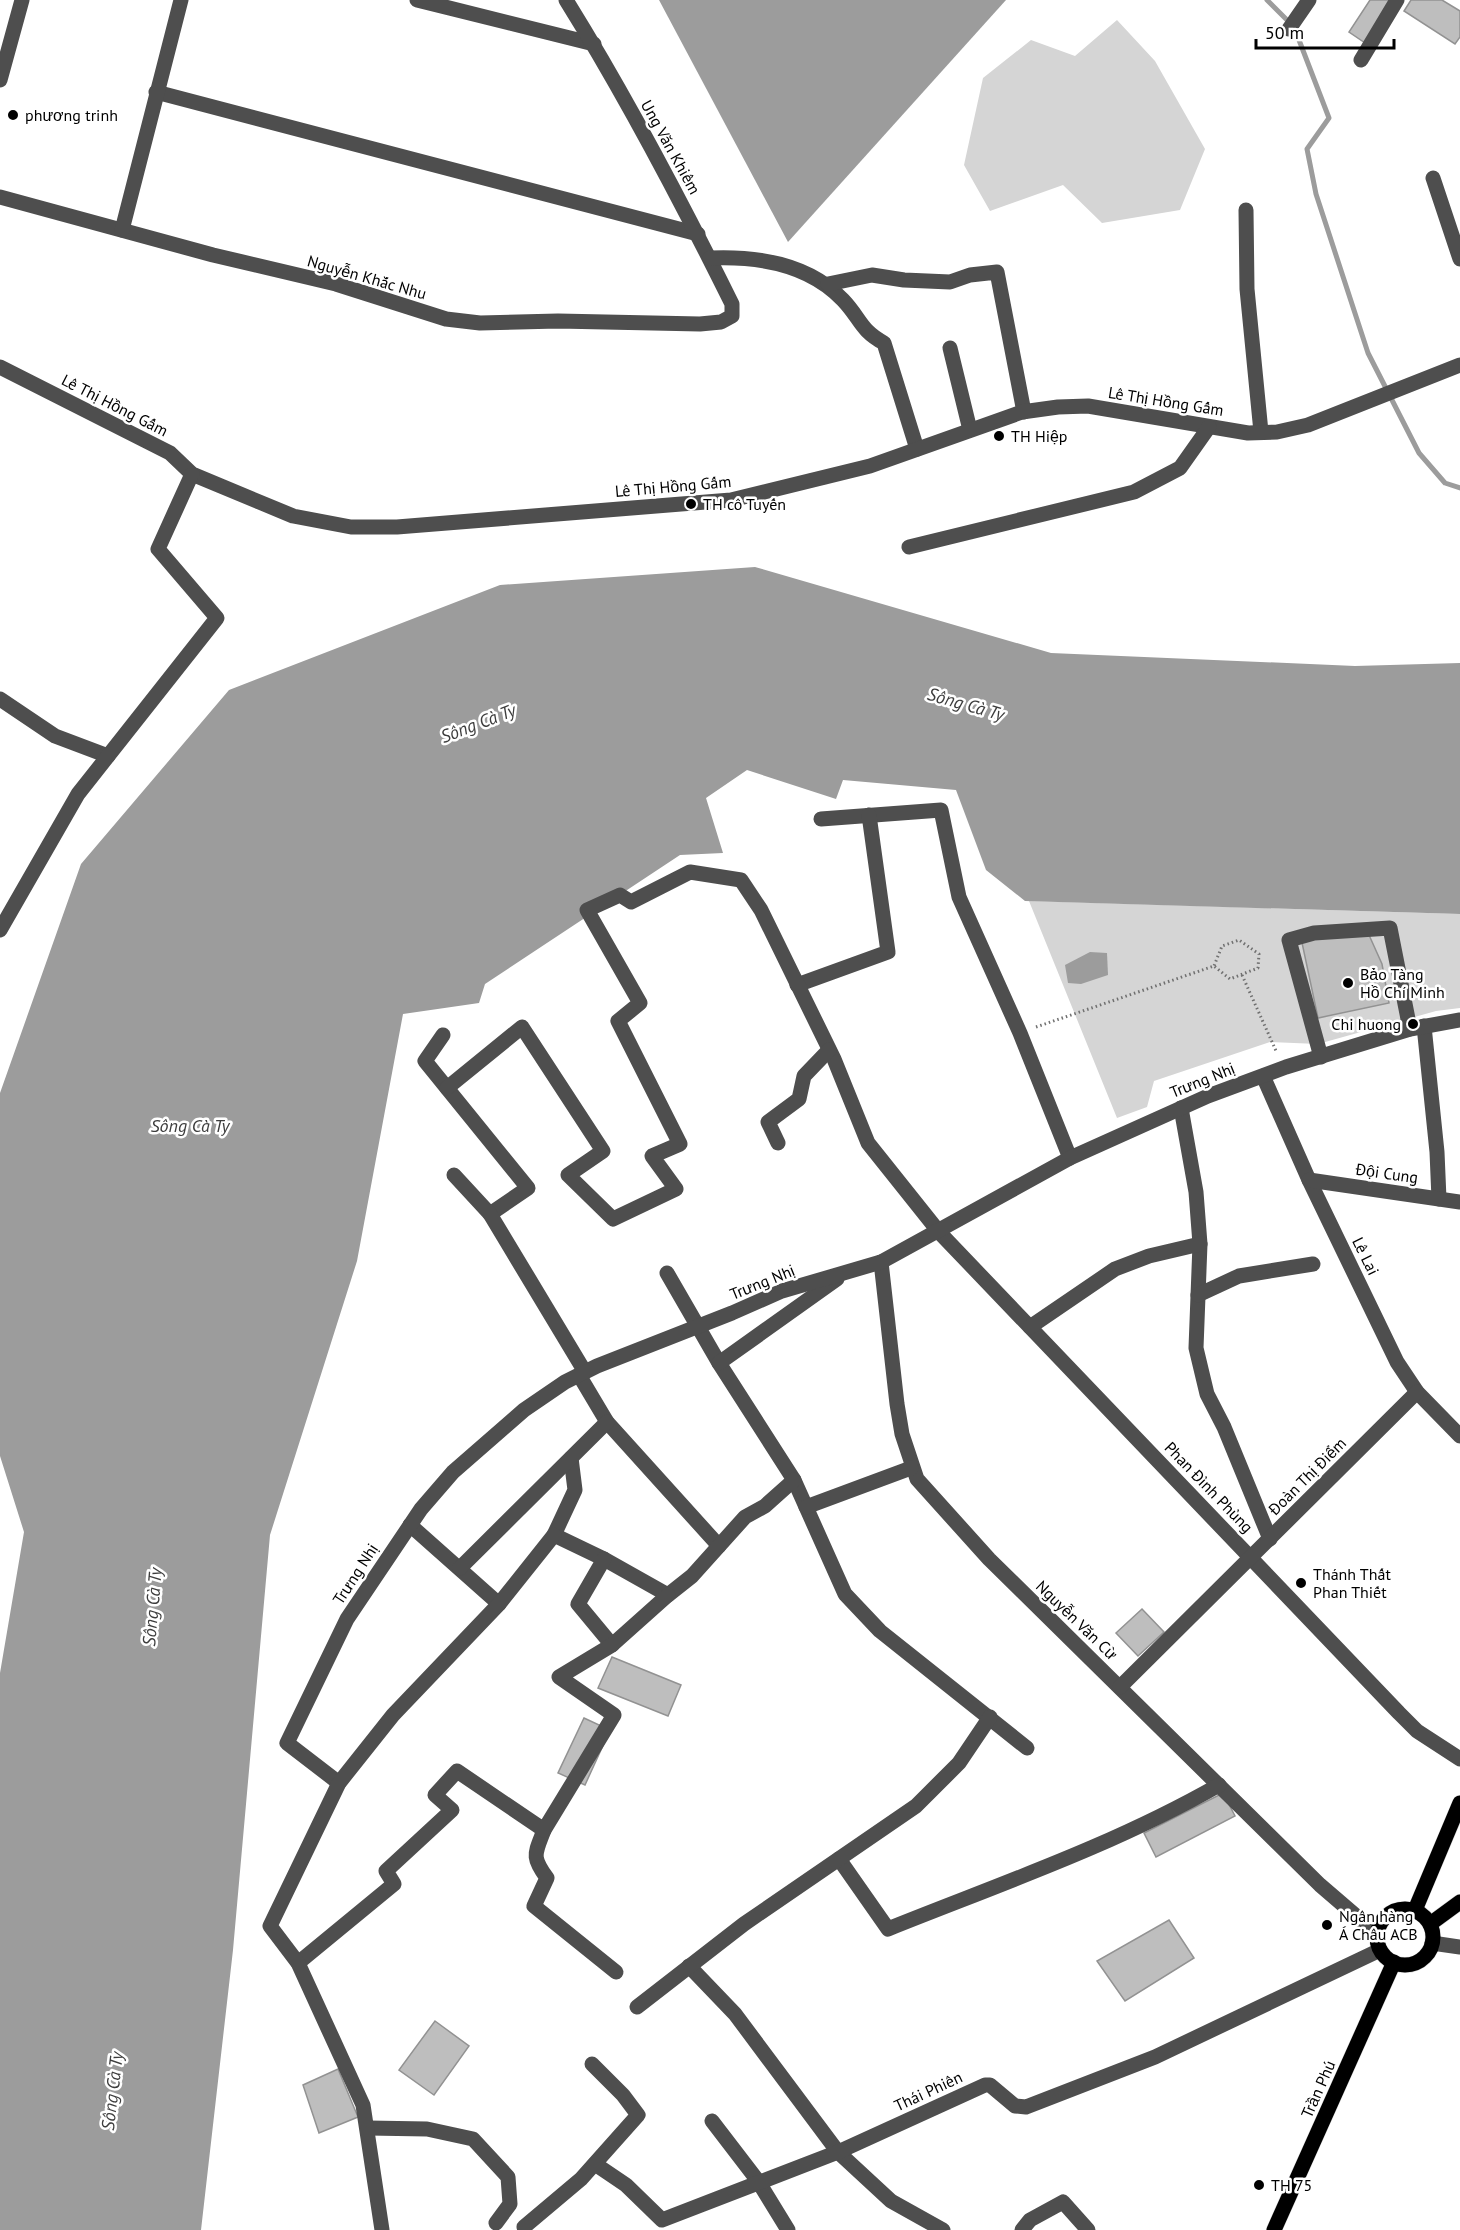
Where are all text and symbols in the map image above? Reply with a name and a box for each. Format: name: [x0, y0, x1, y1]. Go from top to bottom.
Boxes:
scale bar: [1256, 12, 1394, 50]
text: 50 m: [1265, 21, 1304, 44]
street label: Ung Văn Khiêm: [637, 96, 705, 198]
place label: phương trinh: [25, 105, 118, 125]
marker: phương trinh: [6, 108, 20, 122]
street label: Nguyễn Khắc Nhu: [305, 250, 429, 304]
street label: Lê Thị Hồng Gấm: [58, 370, 172, 440]
street label: Lê Thị Hồng Gấm: [1107, 382, 1225, 420]
place label: TH Hiệp: [1011, 426, 1068, 446]
marker: TH Hiệp: [992, 429, 1006, 443]
street label: Lê Thị Hồng Gấm: [614, 471, 732, 501]
place label: TH cô Tuyến: [703, 494, 786, 514]
marker: TH cô Tuyến: [684, 497, 698, 511]
water label: Sông Cà Ty: [925, 682, 1008, 726]
water label: Sông Cà Ty: [437, 698, 520, 748]
place label: Bảo Tàng Hồ Chí Minh: [1360, 964, 1445, 1002]
marker: Bảo Tàng Hồ Chí Minh: [1341, 976, 1355, 990]
place label: Chi huong: [1331, 1014, 1401, 1034]
marker: Chi huong: [1406, 1017, 1420, 1031]
street label: Trưng Nhị: [1167, 1058, 1237, 1102]
water label: Sông Cà Ty: [151, 1114, 231, 1137]
street label: Đội Cung: [1354, 1159, 1420, 1187]
street label: Lê Lai: [1348, 1234, 1384, 1278]
street label: Trưng Nhị: [727, 1260, 797, 1304]
street label: Đoàn Thị Điểm: [1263, 1433, 1350, 1520]
street label: Phan Đình Phùng: [1161, 1437, 1257, 1537]
street label: Trưng Nhị: [328, 1540, 382, 1608]
place label: Thánh Thất Phan Thiết: [1313, 1564, 1391, 1602]
water label: Sông Cà Ty: [137, 1566, 167, 1647]
street label: Nguyễn Văn Cừ: [1032, 1576, 1122, 1664]
marker: Thánh Thất Phan Thiết: [1294, 1576, 1308, 1590]
place label: Ngân hàng Á Châu ACB: [1339, 1906, 1418, 1944]
marker: Ngân hàng Á Châu ACB: [1320, 1918, 1334, 1932]
water label: Sông Cà Ty: [96, 2049, 128, 2132]
street label: Trần Phú: [1296, 2057, 1340, 2121]
street label: Thái Phiên: [891, 2067, 965, 2115]
place label: TH 75: [1271, 2175, 1312, 2195]
marker: TH 75: [1252, 2178, 1266, 2192]

